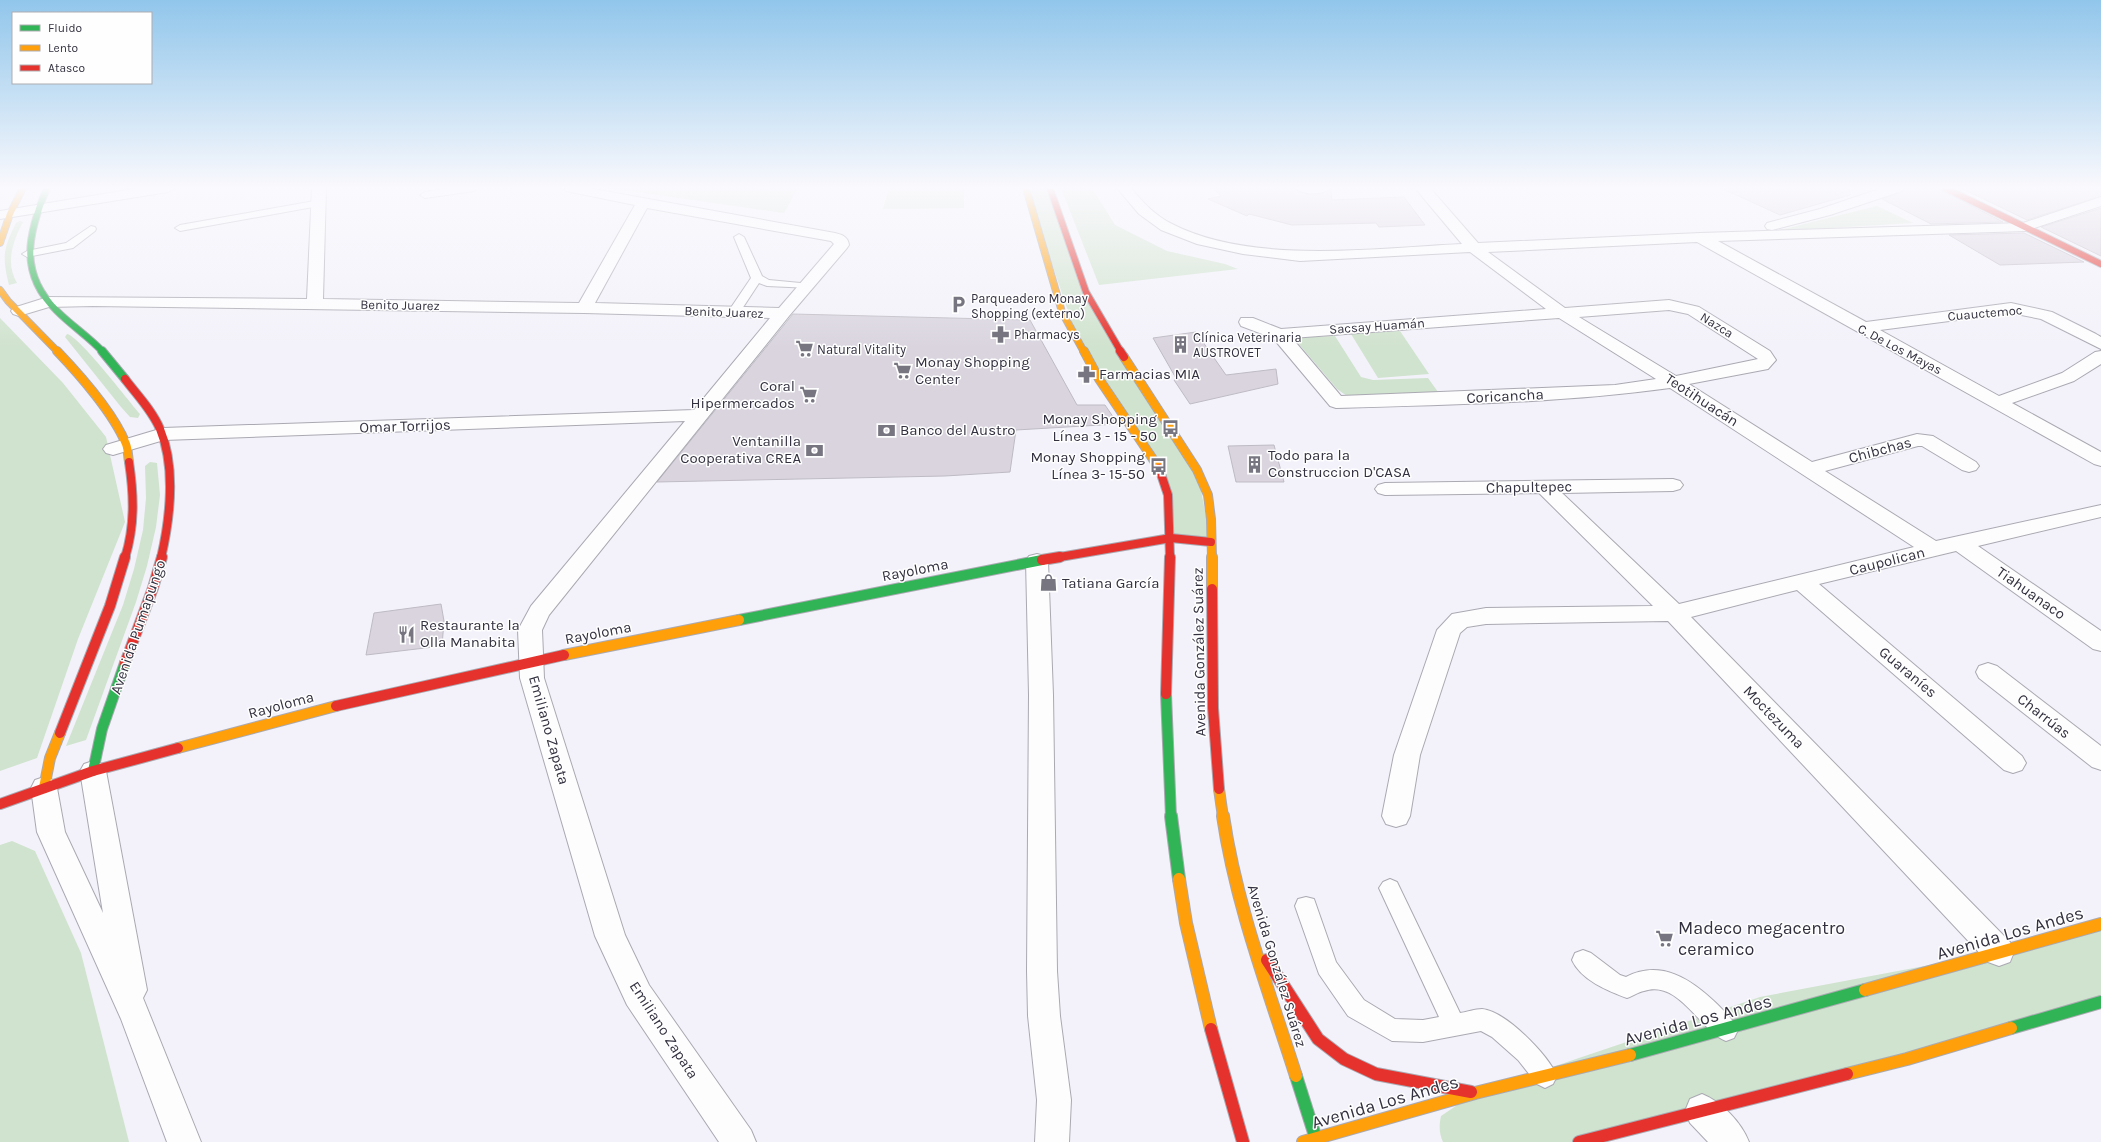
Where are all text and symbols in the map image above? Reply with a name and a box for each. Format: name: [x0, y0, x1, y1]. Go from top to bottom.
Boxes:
legend: [12, 12, 152, 84]
text: Fluido: [48, 21, 82, 35]
text: Lento: [48, 41, 78, 55]
text: Atasco: [48, 61, 85, 75]
place label: Parqueadero Monay Shopping (externo): [971, 291, 1088, 321]
parking icon: Parqueadero Monay Shopping (externo): [948, 295, 968, 315]
street label: Benito Juarez: [360, 297, 440, 313]
street label: Cuauctemoc: [1947, 302, 2023, 324]
street label: Benito Juarez: [684, 303, 764, 321]
street label: Nazca: [1698, 309, 1736, 341]
street label: Sacsay Huamán: [1329, 315, 1425, 337]
street label: C. De Los Mayas: [1855, 321, 1945, 378]
pharmacy icon: Pharmacys: [991, 324, 1011, 344]
place label: Pharmacys: [1014, 327, 1080, 342]
place label: Clínica Veterinaria AUSTROVET: [1193, 330, 1302, 360]
building icon: Clínica Veterinaria AUSTROVET: [1170, 334, 1190, 354]
supermarket icon: Natural Vitality: [794, 339, 814, 359]
place label: Natural Vitality: [817, 342, 906, 357]
place label: Monay Shopping Center: [915, 353, 1030, 388]
supermarket icon: Monay Shopping Center: [892, 361, 912, 381]
pharmacy icon: Farmacias MIA: [1076, 364, 1096, 384]
place label: Farmacias MIA: [1099, 365, 1200, 383]
street label: Teotihuacán: [1662, 370, 1742, 430]
place label: Coral Hipermercados: [690, 377, 795, 412]
supermarket icon: Coral Hipermercados: [798, 385, 818, 405]
street label: Coricancha: [1466, 385, 1544, 407]
place label: Monay Shopping Línea 3 - 15 - 50: [1042, 410, 1158, 445]
street label: Omar Torrijos: [359, 415, 451, 437]
bus stop icon: Monay Shopping Línea 3 - 15 - 50: [1160, 418, 1180, 438]
bank icon: Banco del Austro: [877, 420, 897, 440]
place label: Banco del Austro: [900, 421, 1015, 439]
place label: Ventanilla Cooperativa CREA: [680, 432, 801, 467]
street label: Chibchas: [1846, 433, 1914, 467]
bank icon: Ventanilla Cooperativa CREA: [804, 440, 824, 460]
place label: Todo para la Construccion D'CASA: [1268, 446, 1411, 481]
place label: Monay Shopping Línea 3- 15-50: [1030, 448, 1146, 483]
building icon: Todo para la Construccion D'CASA: [1245, 454, 1265, 474]
bus stop icon: Monay Shopping Línea 3- 15-50: [1148, 456, 1168, 476]
street label: Chapultepec: [1486, 477, 1572, 497]
street label: Caupolican: [1847, 543, 1927, 579]
street label: Rayoloma: [880, 555, 950, 585]
street label: Avenida Pumapungo: [107, 557, 169, 697]
street label: Tiahuanaco: [1993, 563, 2069, 623]
street label: Avenida González Suárez: [1189, 567, 1209, 737]
shop icon: Tatiana García: [1039, 573, 1059, 593]
place label: Tatiana García: [1062, 574, 1160, 592]
place label: Restaurante la Olla Manabita: [420, 616, 520, 651]
street label: Rayoloma: [563, 618, 633, 648]
restaurant icon: Restaurante la Olla Manabita: [397, 624, 417, 644]
street label: Guaraníes: [1875, 643, 1941, 701]
street label: Emiliano Zapata: [525, 673, 573, 787]
street label: Moctezuma: [1740, 682, 1808, 752]
street label: Rayoloma: [246, 688, 316, 722]
street label: Charrúas: [2014, 690, 2074, 742]
street label: Avenida González Suárez: [1244, 882, 1310, 1050]
street label: Avenida Los Andes: [1934, 901, 2086, 965]
place label: Madeco megacentro ceramico: [1678, 917, 1845, 960]
supermarket icon: Madeco megacentro ceramico: [1655, 928, 1675, 948]
street label: Emiliano Zapata: [626, 978, 702, 1082]
street label: Avenida Los Andes: [1622, 990, 1774, 1050]
street label: Avenida Los Andes: [1309, 1070, 1461, 1134]

